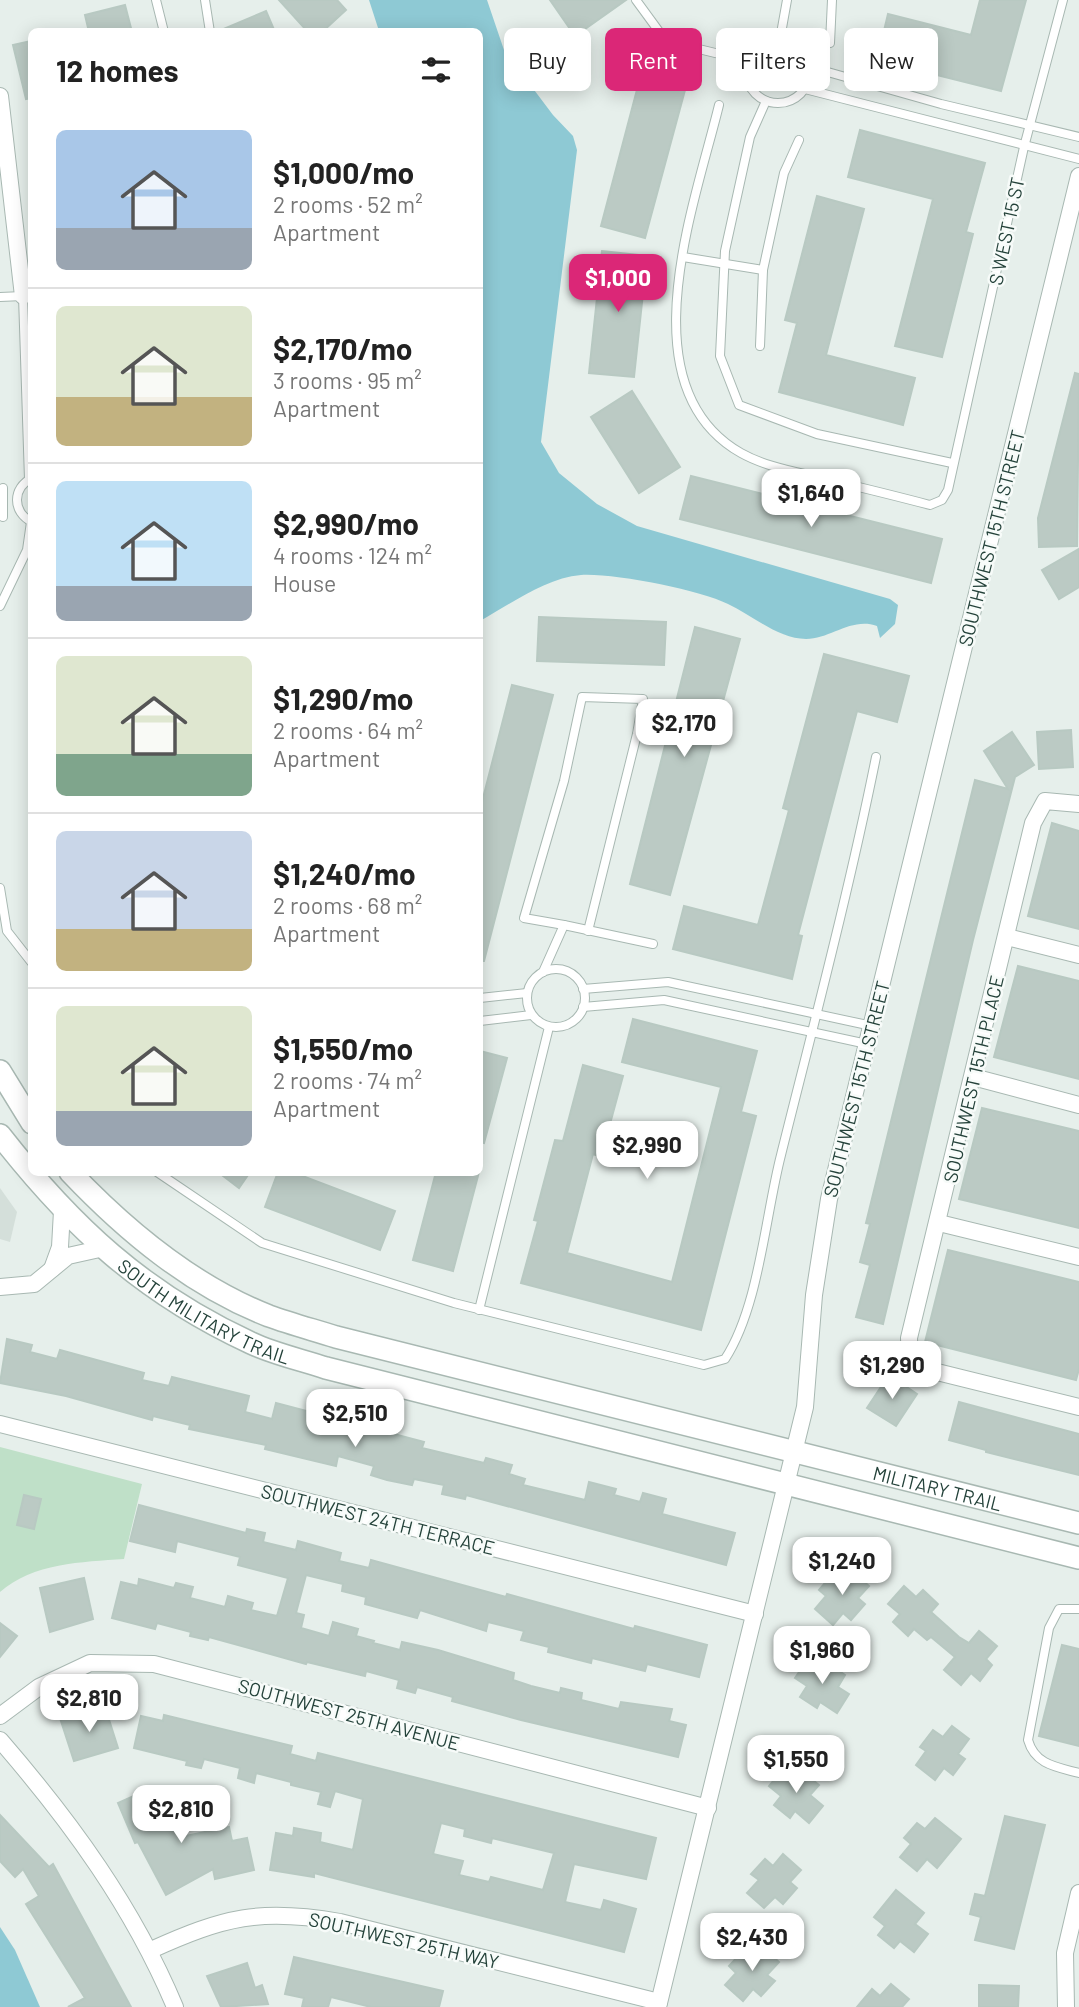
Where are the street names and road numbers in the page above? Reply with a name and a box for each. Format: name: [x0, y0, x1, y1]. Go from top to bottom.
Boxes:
street label: S WEST 15 ST: [983, 175, 1029, 287]
street label: SOUTHWEST 15TH STREET: [953, 427, 1029, 649]
street label: SOUTHWEST 15TH PLACE: [938, 973, 1008, 1185]
street label: SOUTHWEST 15TH STREET: [818, 978, 894, 1200]
street label: SOUTH MILITARY TRAIL: [114, 1253, 293, 1368]
street label: MILITARY TRAIL: [871, 1460, 1005, 1515]
street label: SOUTHWEST 24TH TERRACE: [259, 1479, 497, 1559]
street label: SOUTHWEST 25TH AVENUE: [236, 1673, 462, 1755]
street label: SOUTHWEST 25TH WAY: [307, 1907, 502, 1973]

